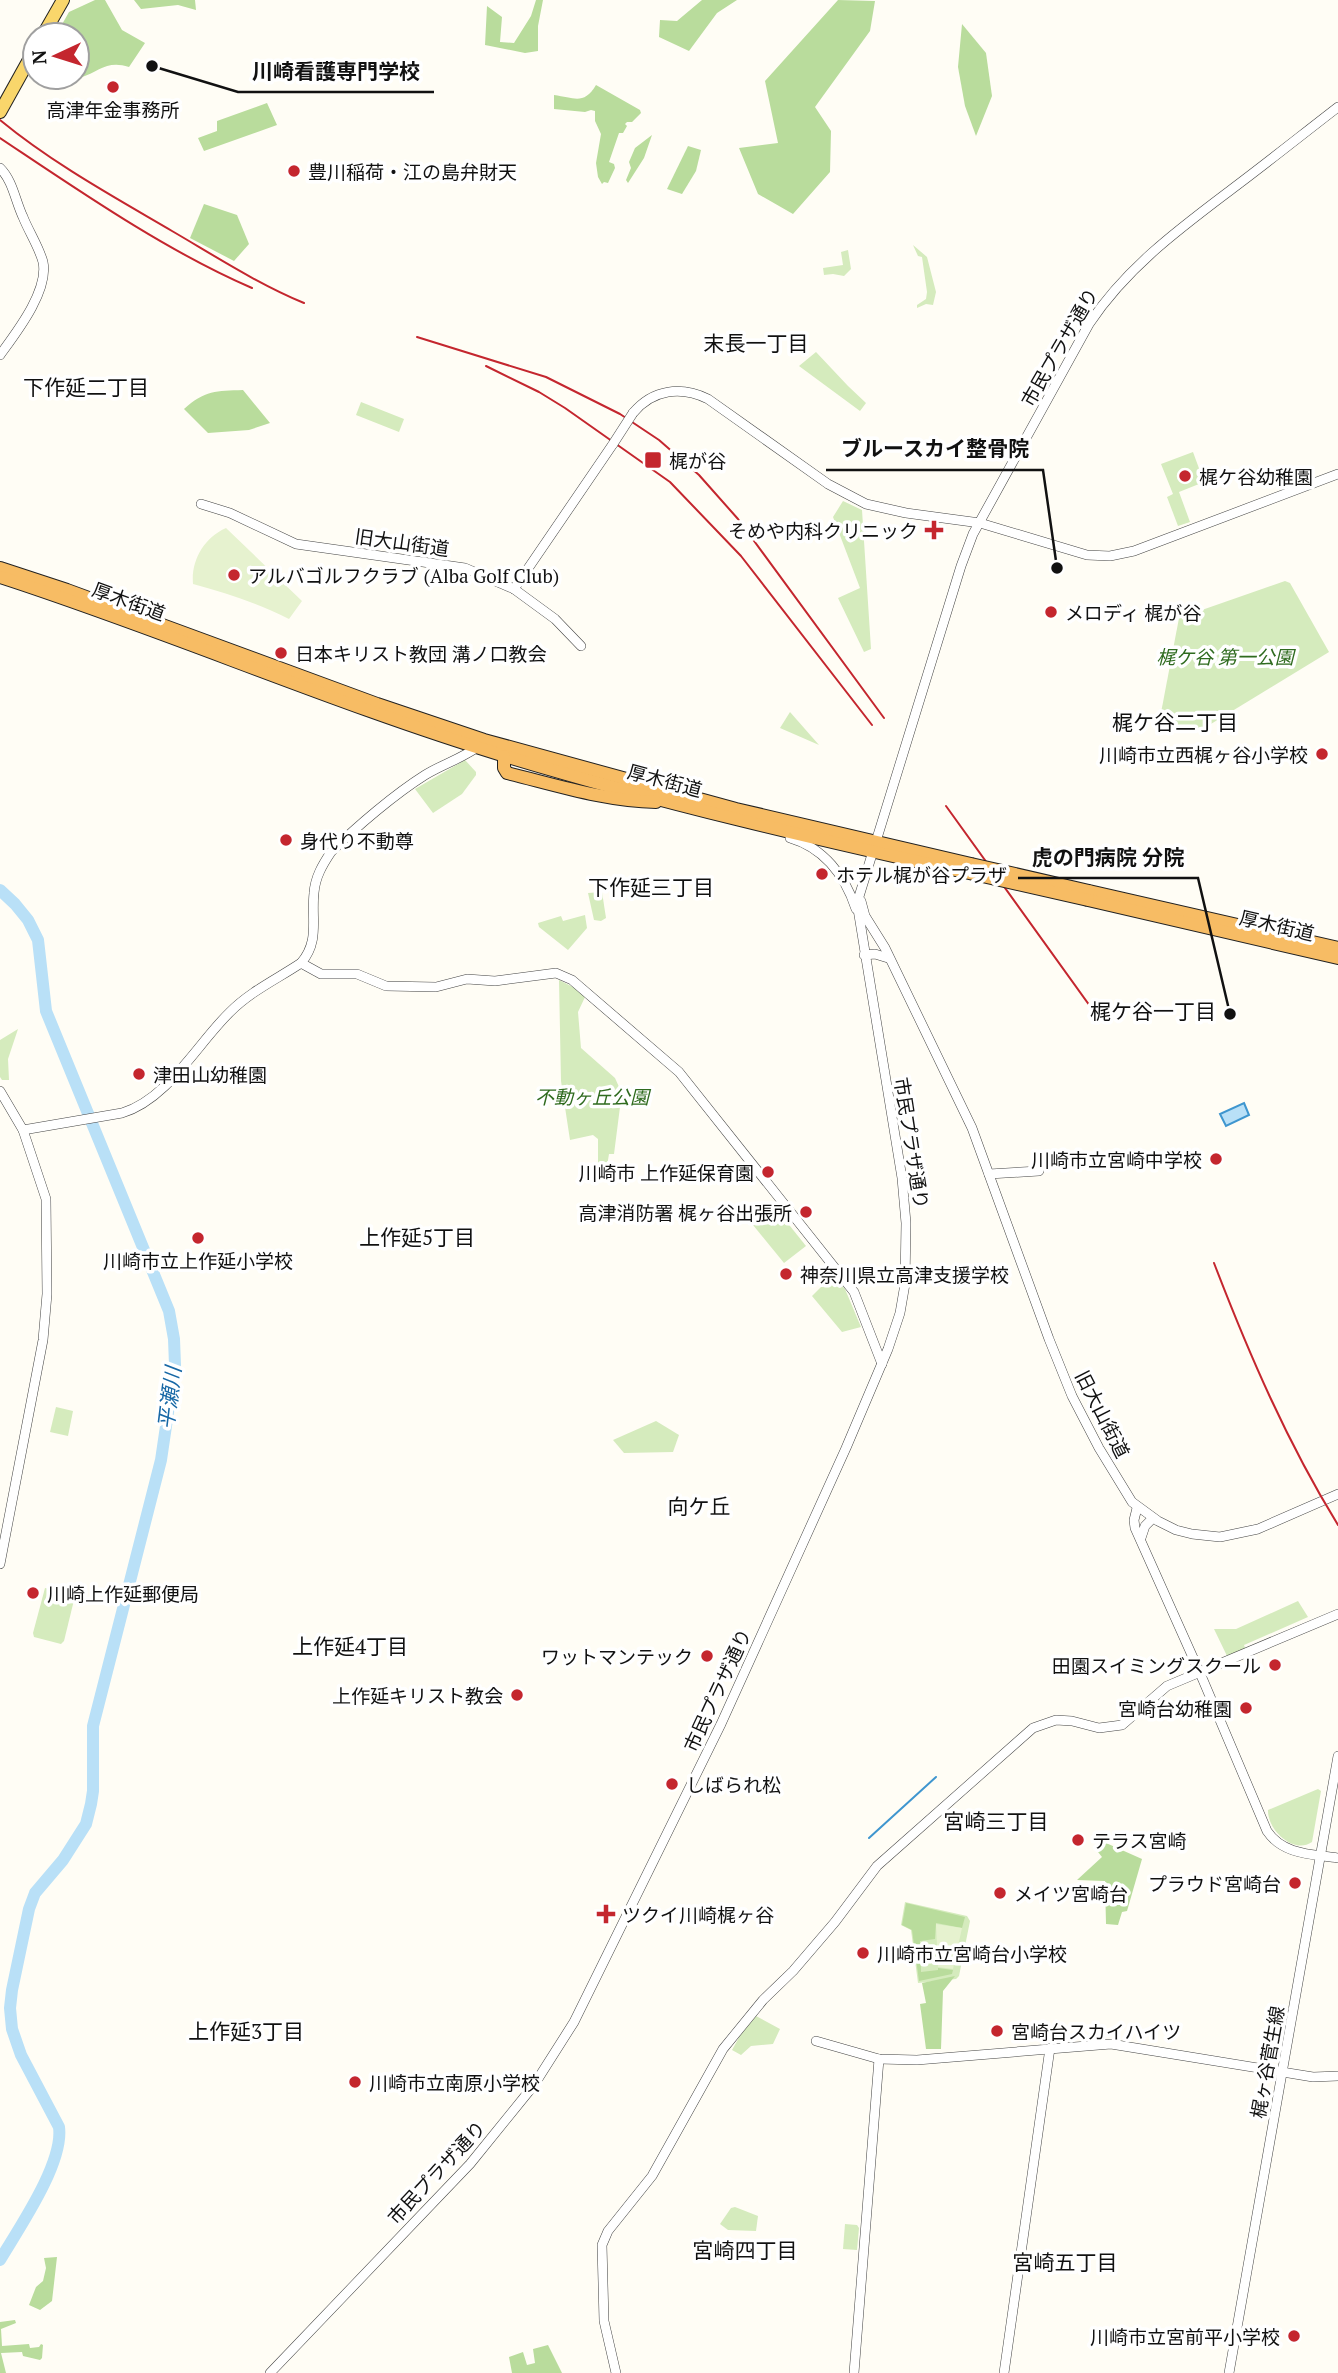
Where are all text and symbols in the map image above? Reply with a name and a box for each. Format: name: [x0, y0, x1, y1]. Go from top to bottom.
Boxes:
north arrow: [21, 21, 91, 91]
text: N: [26, 49, 52, 65]
callout: 川崎看護専門学校: [238, 50, 434, 92]
text: 川崎看護専門学校: [252, 57, 420, 85]
marker: 高津年金事務所: [105, 79, 121, 95]
place label: 高津年金事務所: [46, 97, 180, 122]
place label: 豊川稲荷・江の島弁財天: [308, 159, 517, 184]
marker: 豊川稲荷・江の島弁財天: [286, 163, 302, 179]
street label: 市民プラザ通り: [1015, 283, 1103, 411]
district label: 末長一丁目: [704, 329, 809, 357]
district label: 下作延二丁目: [23, 373, 149, 401]
callout: ブルースカイ整骨院: [826, 428, 1043, 470]
text: ブルースカイ整骨院: [841, 434, 1029, 462]
place label: 梶が谷: [669, 448, 726, 473]
marker: 梶が谷: [643, 450, 663, 470]
place label: 梶ケ谷幼稚園: [1199, 464, 1313, 489]
marker: 梶ケ谷幼稚園: [1177, 468, 1193, 484]
place label: そめや内科クリニック: [728, 518, 918, 543]
marker: そめや内科クリニック: [924, 520, 944, 540]
street label: 旧大山街道: [353, 523, 451, 561]
place label: アルバゴルフクラブ (Alba Golf Club): [248, 563, 559, 588]
marker: アルバゴルフクラブ (Alba Golf Club): [226, 567, 242, 583]
street label: 厚木街道: [89, 576, 169, 626]
place label: メロディ 梶が谷: [1065, 600, 1201, 625]
marker: メロディ 梶が谷: [1043, 604, 1059, 620]
place label: 日本キリスト教団 溝ノ口教会: [295, 641, 547, 666]
park label: 梶ケ谷 第一公園: [1156, 644, 1297, 669]
marker: 日本キリスト教団 溝ノ口教会: [273, 645, 289, 661]
district label: 梶ケ谷二丁目: [1112, 708, 1238, 736]
place label: 川崎市立西梶ヶ谷小学校: [1099, 742, 1308, 767]
marker: 川崎市立西梶ヶ谷小学校: [1314, 746, 1330, 762]
street label: 厚木街道: [625, 758, 705, 802]
place label: 身代り不動尊: [300, 828, 414, 853]
marker: 身代り不動尊: [278, 832, 294, 848]
callout: 虎の門病院 分院: [1018, 836, 1198, 878]
text: 虎の門病院 分院: [1032, 843, 1184, 871]
place label: ホテル梶が谷プラザ: [836, 862, 1007, 887]
marker: ホテル梶が谷プラザ: [814, 866, 830, 882]
district label: 下作延三丁目: [588, 873, 714, 901]
street label: 厚木街道: [1237, 904, 1317, 946]
district label: 梶ケ谷一丁目: [1090, 997, 1216, 1025]
place label: 津田山幼稚園: [153, 1062, 267, 1087]
marker: 津田山幼稚園: [131, 1066, 147, 1082]
street label: 市民プラザ通り: [889, 1075, 935, 1211]
park label: 不動ヶ丘公園: [535, 1084, 652, 1109]
place label: 川崎市立宮崎中学校: [1031, 1147, 1202, 1172]
marker: 川崎市立宮崎中学校: [1208, 1151, 1224, 1167]
place label: 川崎市 上作延保育園: [578, 1160, 754, 1185]
marker: 川崎市 上作延保育園: [760, 1164, 776, 1180]
place label: 高津消防署 梶ヶ谷出張所: [578, 1200, 792, 1225]
marker: 高津消防署 梶ヶ谷出張所: [798, 1204, 814, 1220]
district label: 上作延5丁目: [359, 1223, 475, 1251]
marker: 川崎市立上作延小学校: [190, 1230, 206, 1246]
place label: 川崎市立上作延小学校: [103, 1248, 293, 1273]
place label: 神奈川県立高津支援学校: [800, 1262, 1009, 1287]
marker: 神奈川県立高津支援学校: [778, 1266, 794, 1282]
water label: 平瀬川: [151, 1363, 187, 1431]
street label: 旧大山街道: [1070, 1366, 1136, 1462]
district label: 向ケ丘: [668, 1492, 731, 1520]
place label: 川崎上作延郵便局: [47, 1581, 199, 1606]
marker: 川崎上作延郵便局: [25, 1585, 41, 1601]
street label: 市民プラザ通り: [678, 1624, 756, 1756]
district label: 上作延4丁目: [292, 1632, 408, 1660]
place label: ワットマンテック: [541, 1644, 693, 1669]
marker: ワットマンテック: [699, 1648, 715, 1664]
place label: 田園スイミングスクール: [1052, 1653, 1261, 1678]
marker: 田園スイミングスクール: [1267, 1657, 1283, 1673]
place label: 上作延キリスト教会: [332, 1683, 503, 1708]
marker: 上作延キリスト教会: [509, 1687, 525, 1703]
place label: 宮崎台幼稚園: [1118, 1696, 1232, 1721]
marker: 宮崎台幼稚園: [1238, 1700, 1254, 1716]
place label: しばられ松: [686, 1772, 781, 1797]
marker: しばられ松: [664, 1776, 680, 1792]
district label: 宮崎三丁目: [944, 1807, 1049, 1835]
place label: テラス宮崎: [1092, 1828, 1187, 1853]
marker: テラス宮崎: [1070, 1832, 1086, 1848]
place label: プラウド宮崎台: [1148, 1871, 1281, 1896]
marker: プラウド宮崎台: [1287, 1875, 1303, 1891]
place label: メイツ宮崎台: [1014, 1881, 1128, 1906]
marker: メイツ宮崎台: [992, 1885, 1008, 1901]
place label: ツクイ川崎梶ヶ谷: [622, 1902, 774, 1927]
marker: ツクイ川崎梶ヶ谷: [596, 1904, 616, 1924]
place label: 川崎市立宮崎台小学校: [877, 1941, 1067, 1966]
marker: 川崎市立宮崎台小学校: [855, 1945, 871, 1961]
street label: 梶ヶ谷菅生線: [1245, 2004, 1289, 2120]
district label: 上作延3丁目: [188, 2017, 304, 2045]
place label: 宮崎台スカイハイツ: [1011, 2019, 1181, 2044]
marker: 宮崎台スカイハイツ: [989, 2023, 1005, 2039]
place label: 川崎市立南原小学校: [369, 2070, 540, 2095]
marker: 川崎市立南原小学校: [347, 2074, 363, 2090]
street label: 市民プラザ通り: [381, 2115, 491, 2229]
district label: 宮崎四丁目: [693, 2236, 798, 2264]
district label: 宮崎五丁目: [1013, 2248, 1118, 2276]
place label: 川崎市立宮前平小学校: [1090, 2324, 1280, 2349]
marker: 川崎市立宮前平小学校: [1286, 2328, 1302, 2344]

